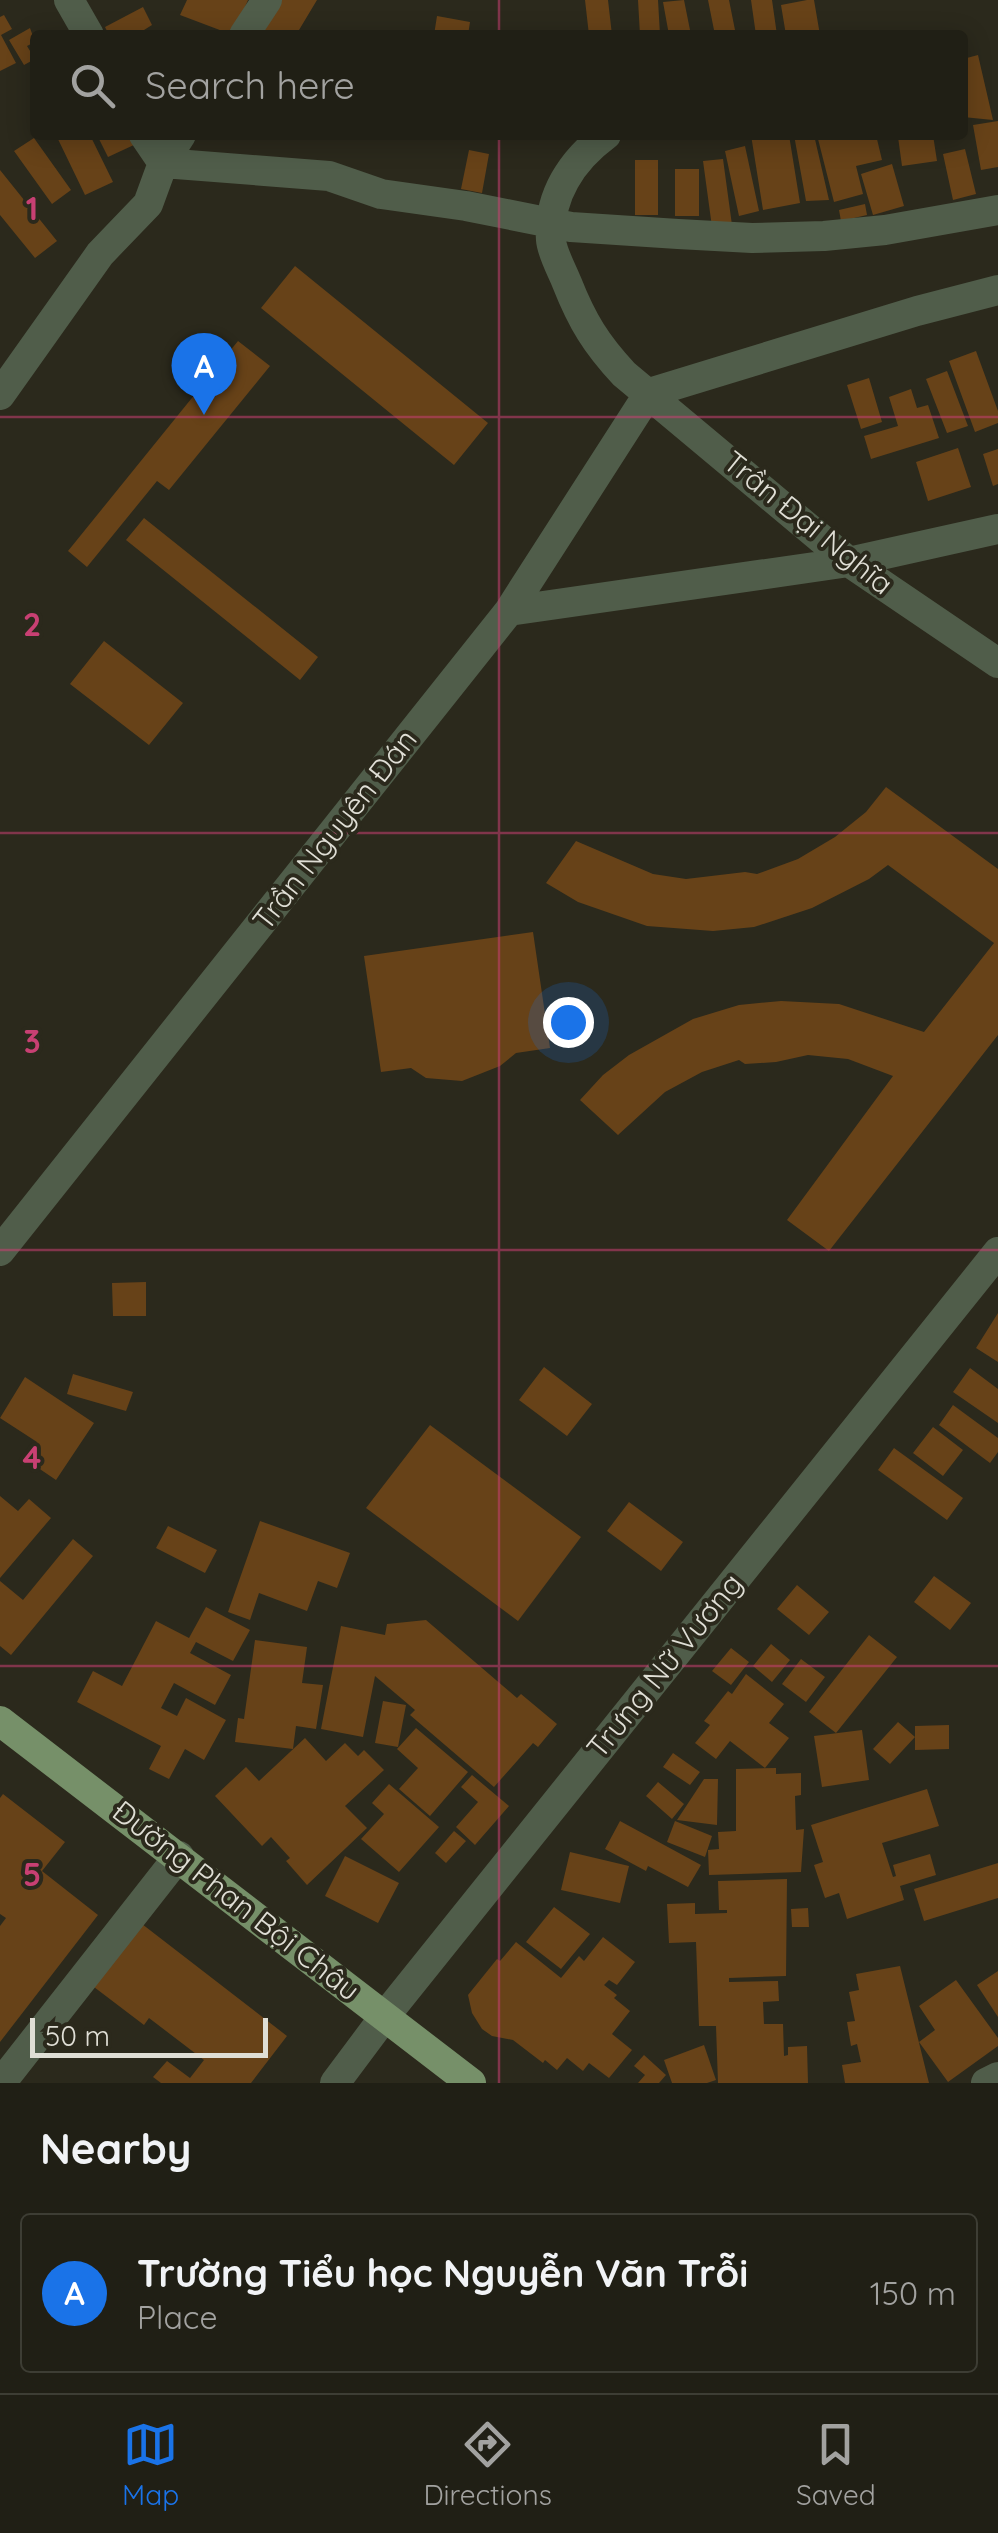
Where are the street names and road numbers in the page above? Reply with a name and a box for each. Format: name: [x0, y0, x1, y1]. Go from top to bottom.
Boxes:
street label: Trần Đại Nghĩa: [716, 442, 901, 602]
street label: Trần Nguyên Đán: [244, 721, 425, 938]
street label: Trưng Nữ Vương: [578, 1565, 750, 1766]
street label: Đường Phan Bội Châu: [105, 1792, 368, 2009]

